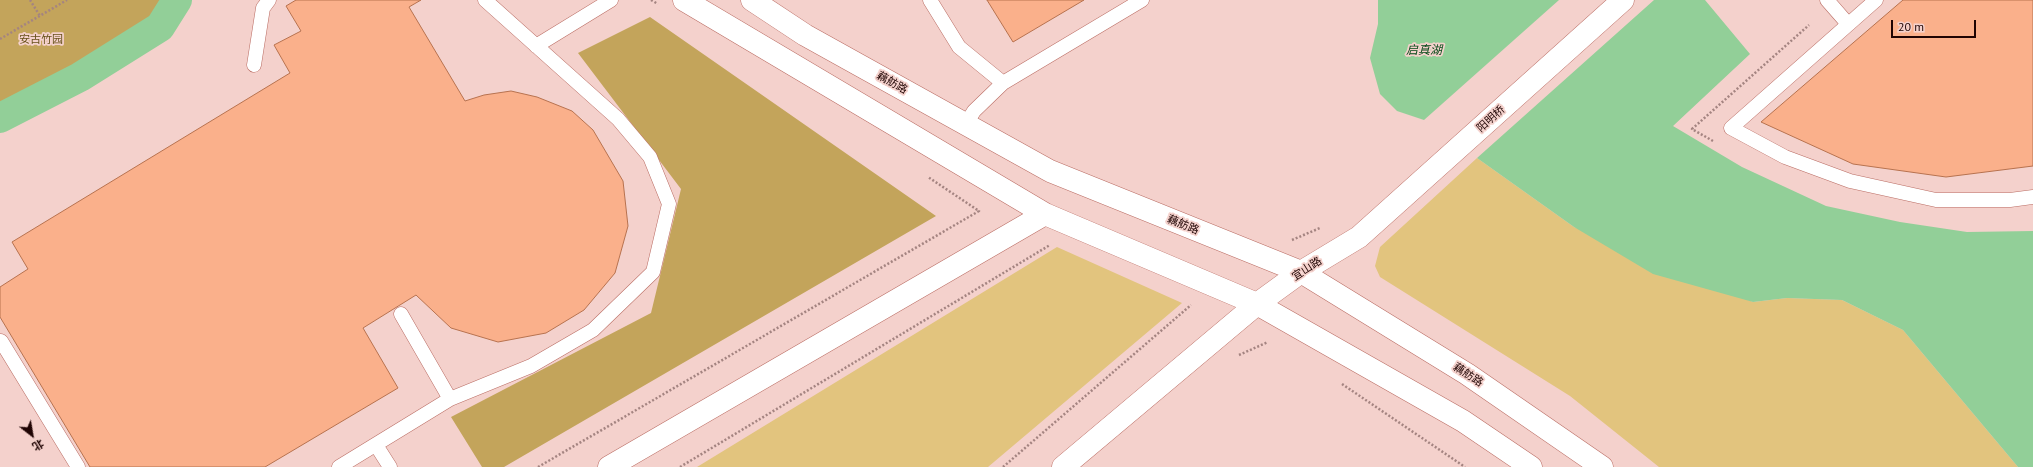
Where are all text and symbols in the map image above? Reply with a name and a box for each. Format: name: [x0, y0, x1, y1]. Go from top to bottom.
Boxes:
scale bar: [1893, 12, 1978, 38]
text: 20 m: [1898, 19, 1924, 34]
park label: 安古竹园: [19, 33, 63, 47]
water label: 启真湖: [1406, 44, 1442, 58]
street label: 藕舫路: [874, 69, 910, 97]
street label: 阳明桥: [1474, 103, 1508, 135]
street label: 藕舫路: [1165, 213, 1201, 237]
street label: 宜山路: [1290, 254, 1324, 284]
street label: 藕舫路: [1451, 360, 1485, 390]
north arrow: [12, 415, 52, 455]
text: 北: [30, 436, 47, 454]

